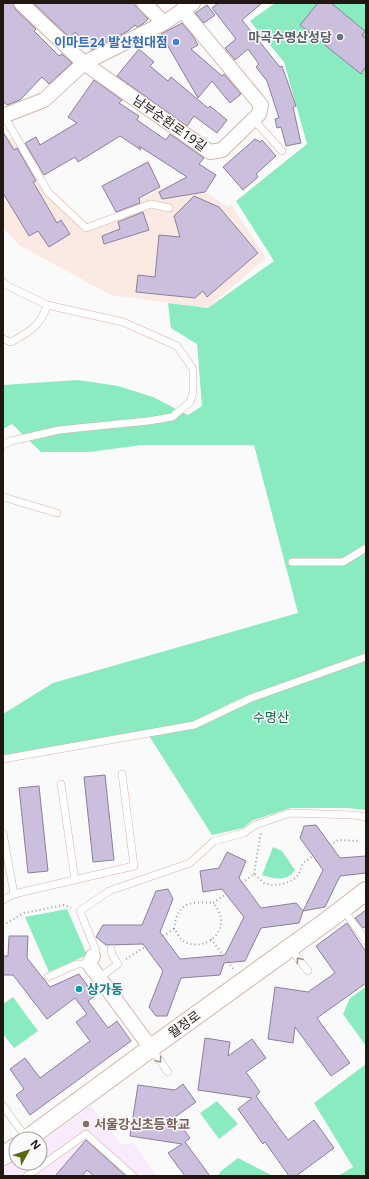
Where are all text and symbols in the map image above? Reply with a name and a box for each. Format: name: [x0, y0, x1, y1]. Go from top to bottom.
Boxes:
place label: 마곡수명산성당: [248, 28, 332, 46]
marker: 마곡수명산성당: [335, 32, 345, 42]
place label: 이마트24 발산현대점: [54, 33, 168, 51]
marker: 이마트24 발산현대점: [171, 37, 181, 47]
street label: 남부순환로19길: [129, 91, 211, 155]
park label: 수명산: [253, 708, 289, 726]
one-way arrow: [297, 957, 304, 964]
place label: 상가동: [87, 980, 123, 998]
marker: 상가동: [74, 984, 84, 994]
street label: 월정로: [164, 1006, 204, 1042]
one-way arrow: [155, 1055, 162, 1062]
place label: 서울강신초등학교: [94, 1115, 190, 1133]
marker: 서울강신초등학교: [81, 1119, 91, 1129]
north arrow: [8, 1131, 48, 1171]
text: N: [27, 1136, 45, 1153]

